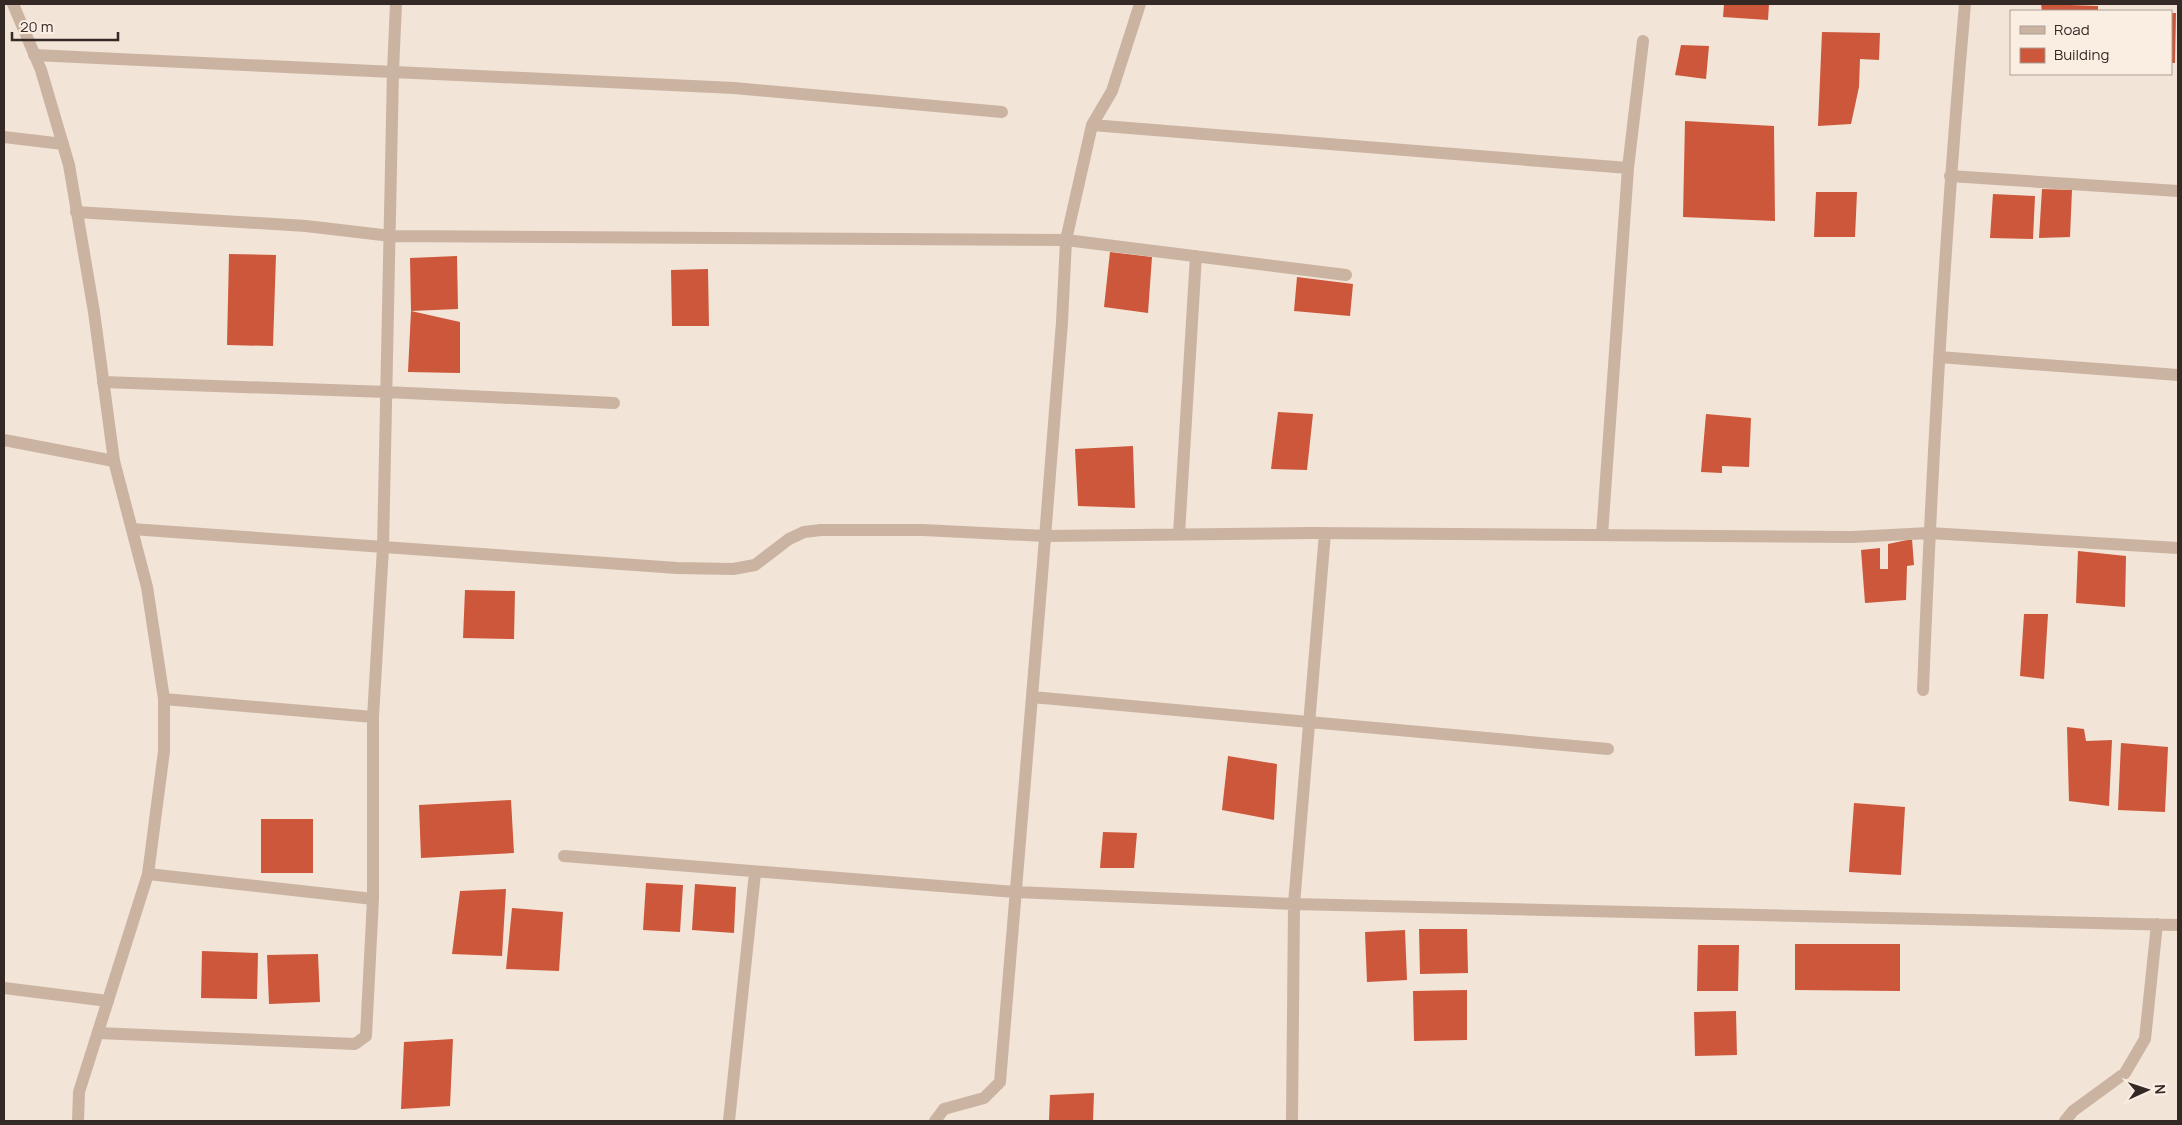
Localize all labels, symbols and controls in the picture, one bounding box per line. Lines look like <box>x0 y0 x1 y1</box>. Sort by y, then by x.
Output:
scale bar <box>12 10 119 42</box>
legend <box>2010 10 2172 75</box>
text: 20 m <box>20 16 53 37</box>
text: Road <box>2054 19 2090 40</box>
text: Building <box>2054 44 2109 65</box>
north arrow <box>2122 1065 2172 1115</box>
text: N <box>2151 1084 2170 1095</box>

